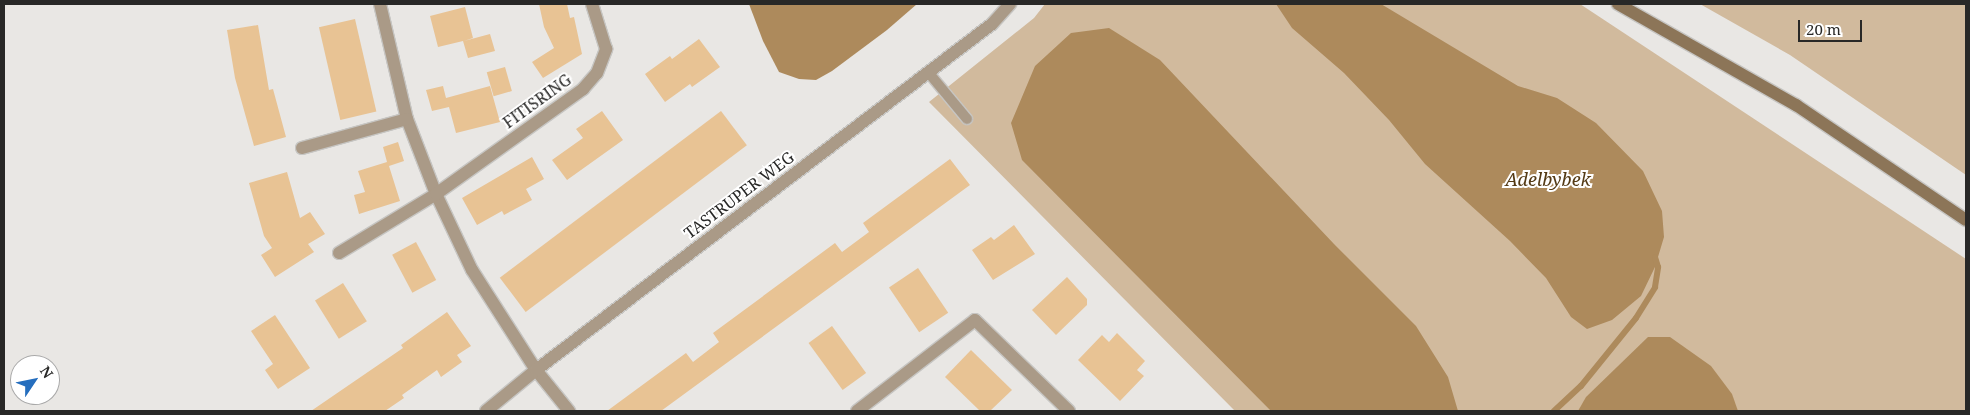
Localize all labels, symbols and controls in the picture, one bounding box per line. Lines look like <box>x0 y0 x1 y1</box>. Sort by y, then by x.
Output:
scale bar <box>1800 10 1864 42</box>
text: 20 m <box>1806 19 1841 39</box>
street label: FITISRING <box>499 70 575 132</box>
street label: TASTRUPER WEG <box>680 147 798 243</box>
water label: Adelbybek <box>1505 168 1591 190</box>
north arrow <box>10 355 60 405</box>
text: N <box>36 362 58 382</box>

